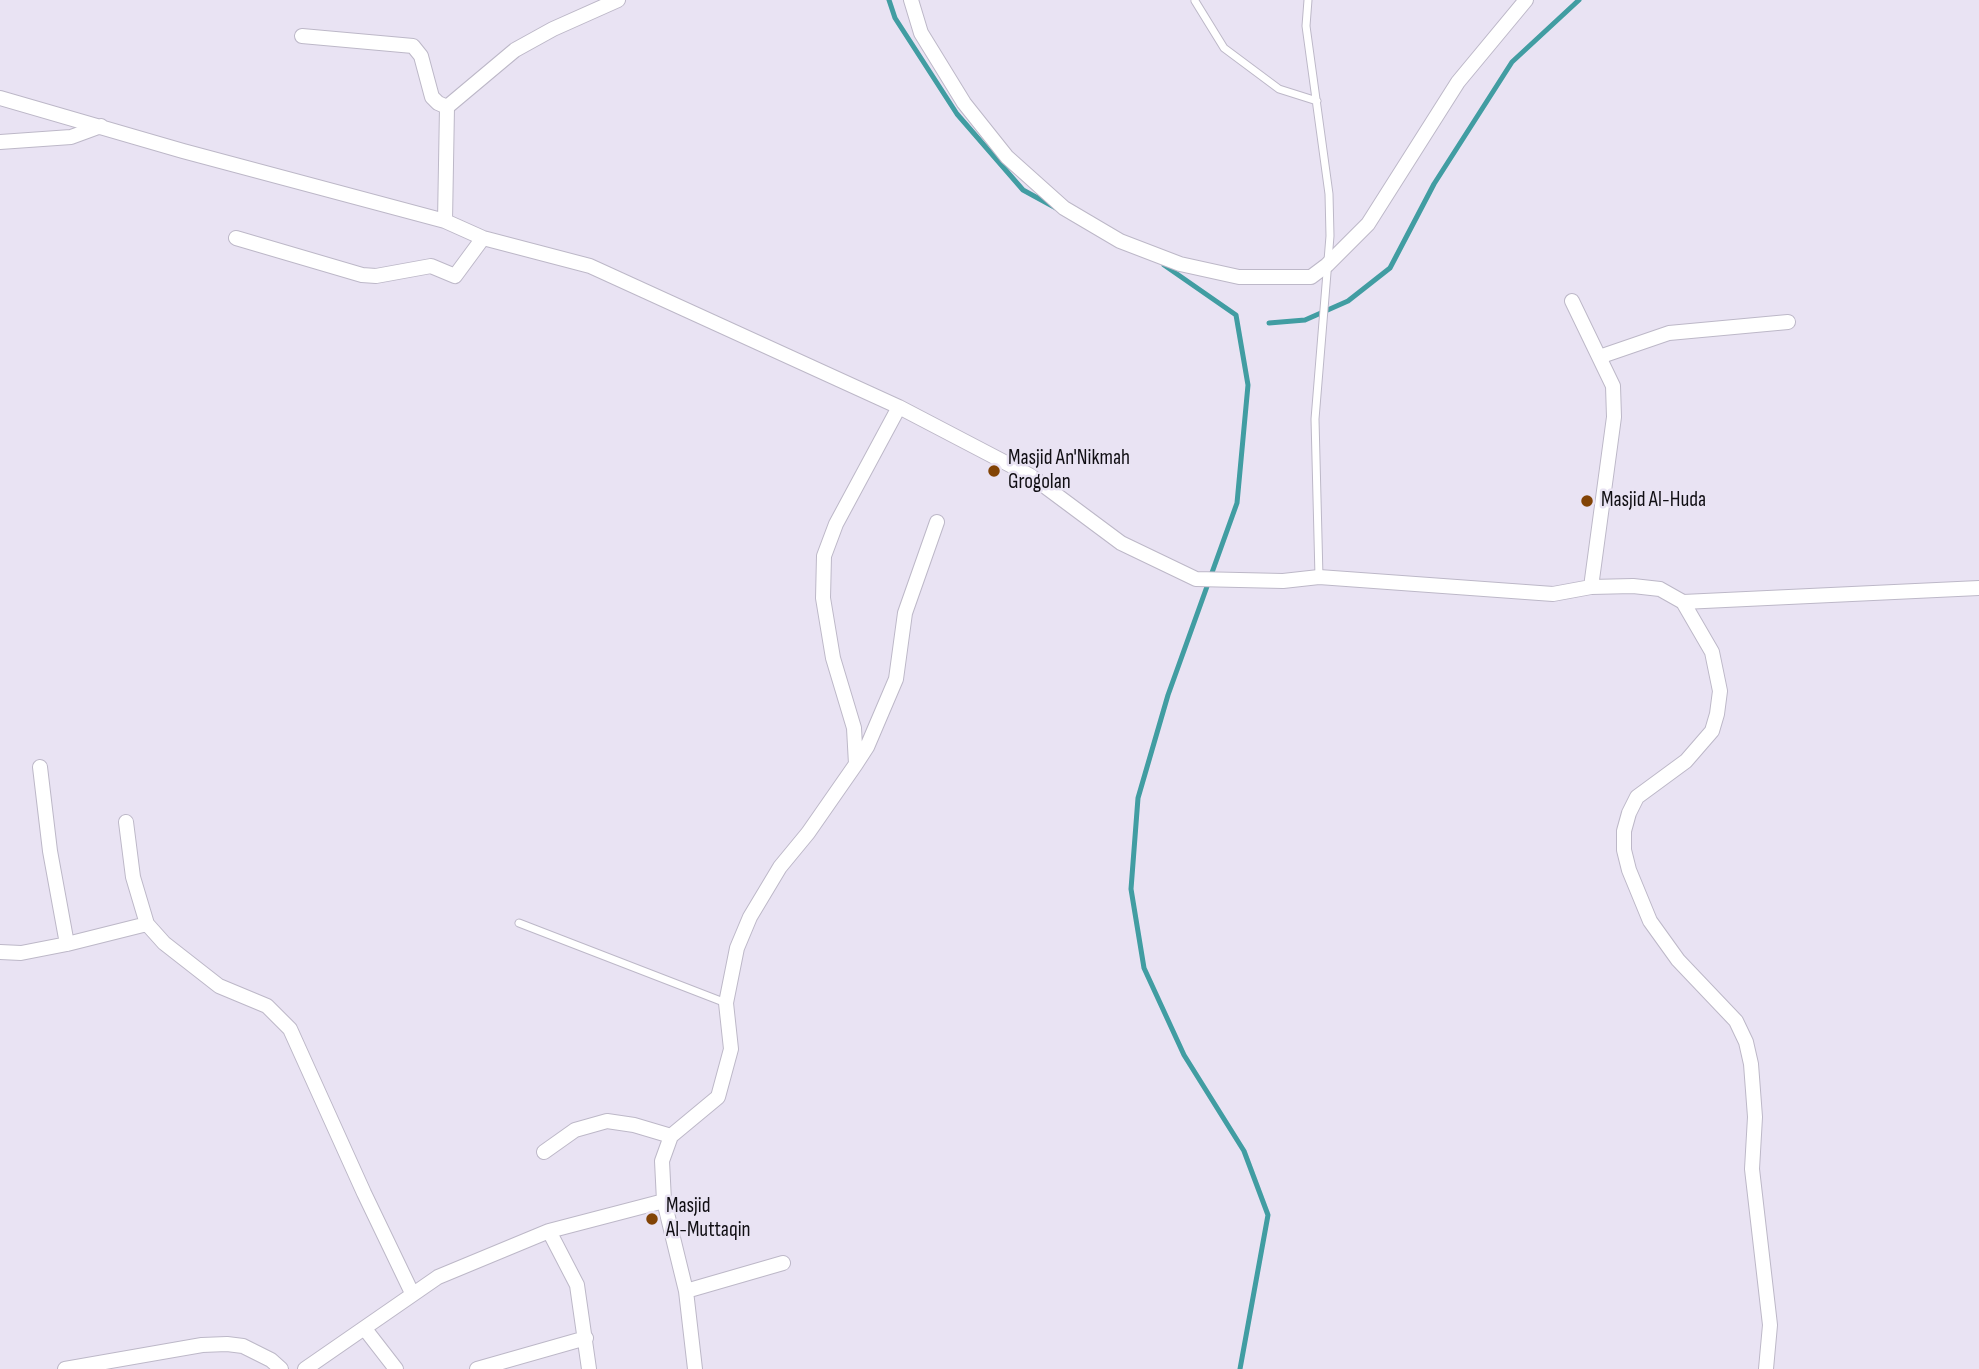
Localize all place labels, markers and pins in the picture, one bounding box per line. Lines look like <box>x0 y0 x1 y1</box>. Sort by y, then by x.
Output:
place label: Masjid An'Nikmah Grogolan <box>1008 446 1130 496</box>
marker: Masjid An'Nikmah Grogolan <box>986 463 1002 479</box>
place label: Masjid Al-Huda <box>1601 488 1706 514</box>
marker: Masjid Al-Huda <box>1579 493 1595 509</box>
place label: Masjid Al-Muttaqin <box>666 1194 751 1244</box>
marker: Masjid Al-Muttaqin <box>644 1211 660 1227</box>

